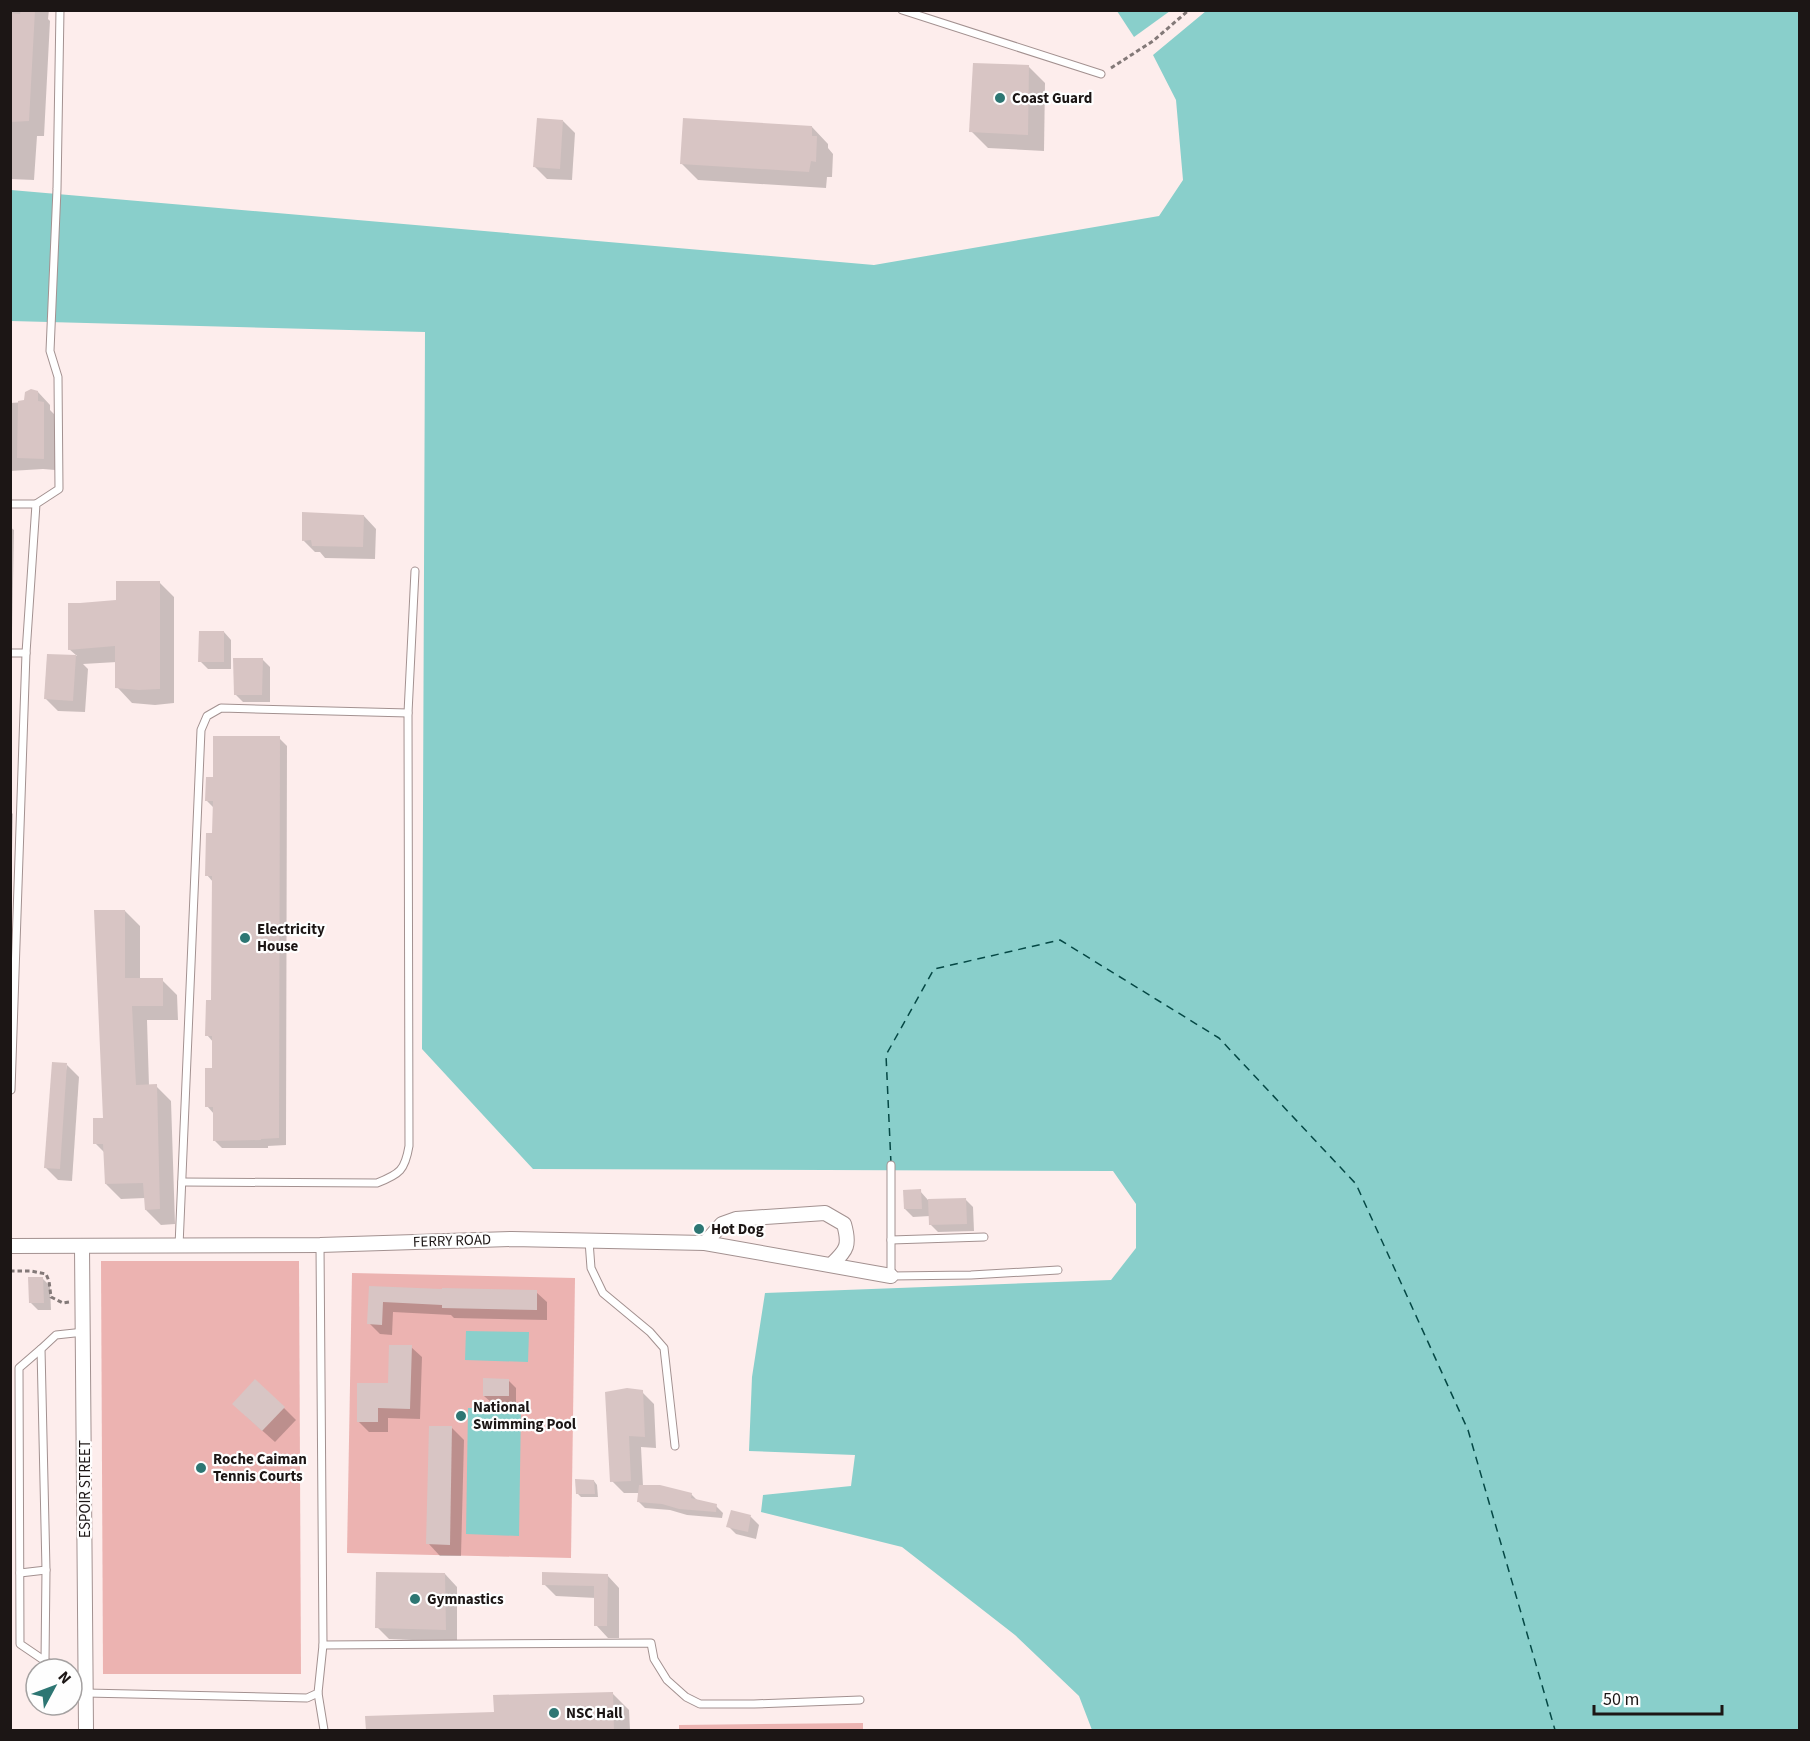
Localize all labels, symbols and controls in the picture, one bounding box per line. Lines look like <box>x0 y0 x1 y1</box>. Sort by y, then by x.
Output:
place label: Coast Guard <box>1012 88 1092 109</box>
marker: Coast Guard <box>993 91 1007 105</box>
place label: Electricity House <box>257 919 325 957</box>
marker: Electricity House <box>238 931 252 945</box>
place label: Hot Dog <box>711 1219 764 1240</box>
marker: Hot Dog <box>692 1222 706 1236</box>
street label: FERRY ROAD <box>413 1229 491 1253</box>
place label: National Swimming Pool <box>473 1397 577 1435</box>
marker: National Swimming Pool <box>454 1409 468 1423</box>
street label: ESPOIR STREET <box>75 1440 96 1538</box>
place label: Roche Caiman Tennis Courts <box>213 1449 307 1487</box>
marker: Roche Caiman Tennis Courts <box>194 1461 208 1475</box>
place label: Gymnastics <box>427 1589 504 1610</box>
marker: Gymnastics <box>408 1592 422 1606</box>
north arrow <box>24 1657 84 1717</box>
text: N <box>53 1667 76 1689</box>
scale bar <box>1594 1678 1722 1716</box>
text: 50 m <box>1603 1687 1639 1712</box>
place label: NSC Hall <box>566 1703 623 1724</box>
marker: NSC Hall <box>547 1706 561 1720</box>

